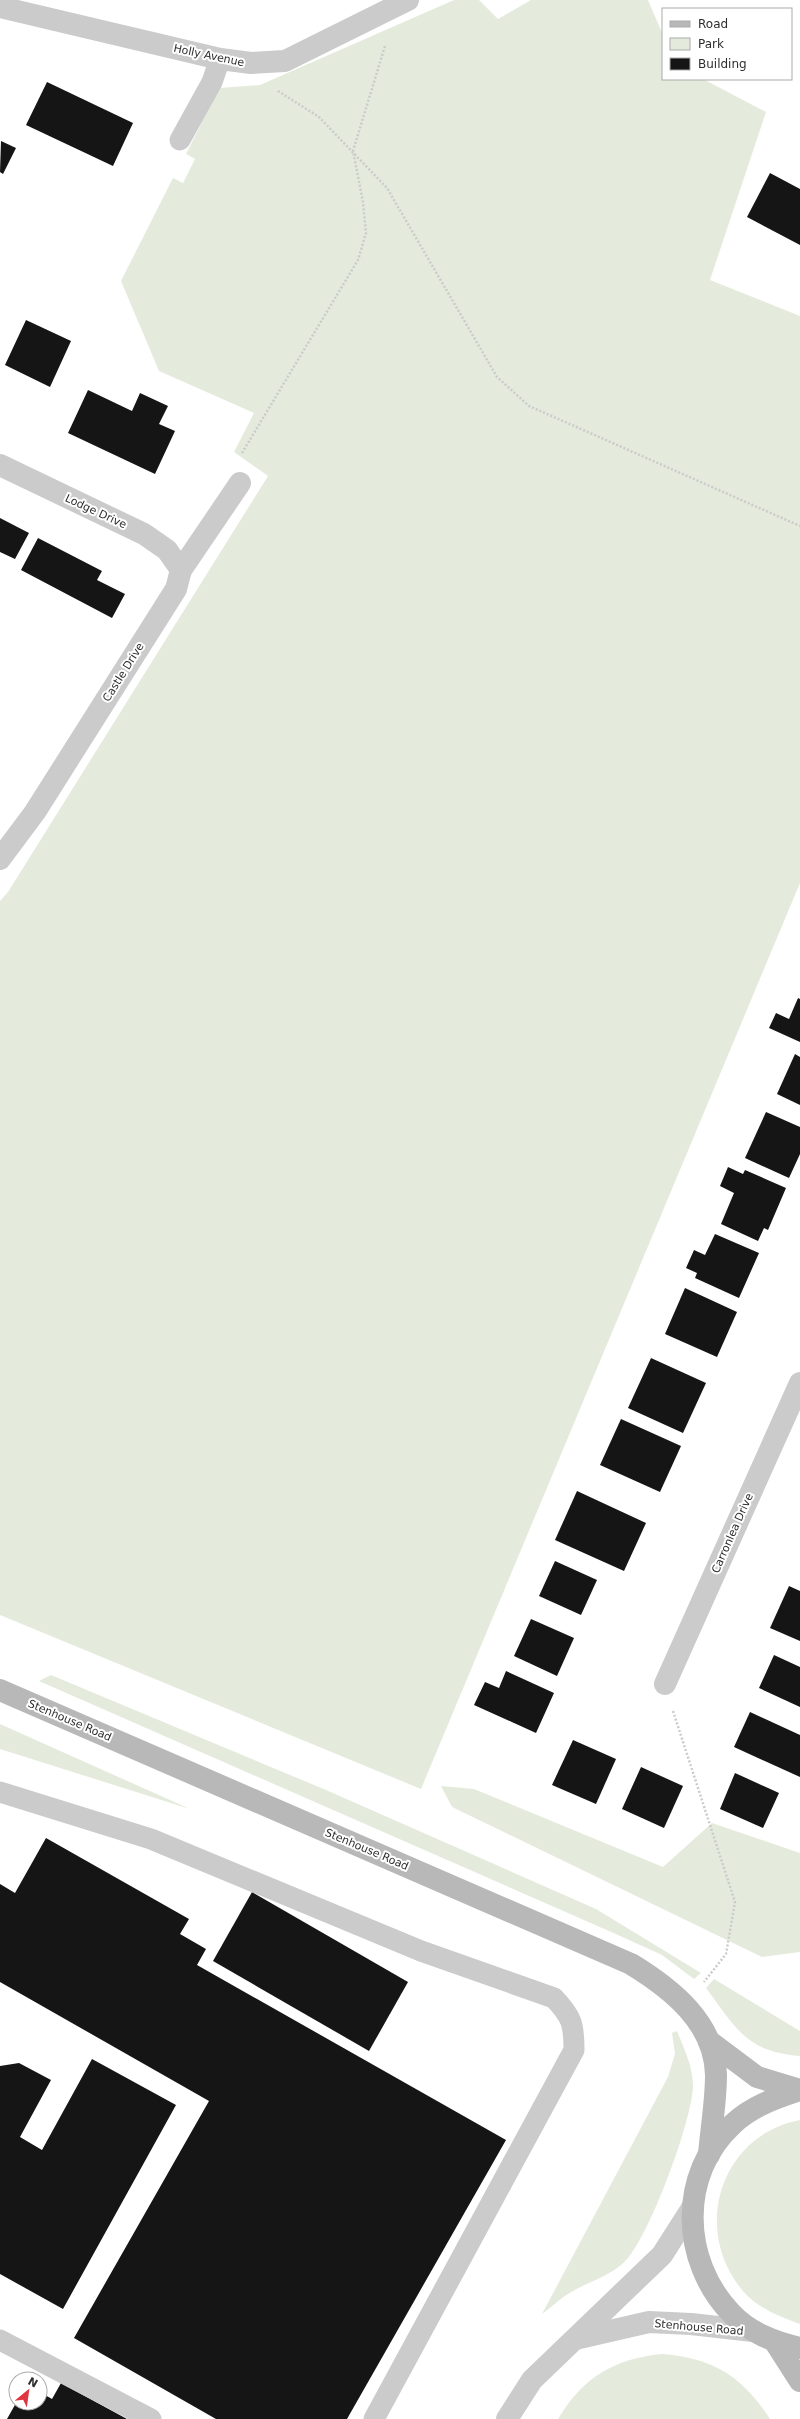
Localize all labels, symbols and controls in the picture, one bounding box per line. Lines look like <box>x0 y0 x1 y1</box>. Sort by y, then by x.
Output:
legend <box>662 8 792 80</box>
text: Road <box>698 17 728 31</box>
text: Park <box>698 37 724 51</box>
street label: Holly Avenue <box>172 42 246 69</box>
text: Building <box>698 57 747 71</box>
street label: Lodge Drive <box>63 492 129 531</box>
street label: Castle Drive <box>100 640 147 704</box>
street label: Carronlea Drive <box>709 1491 756 1575</box>
street label: Stenhouse Road <box>26 1697 113 1744</box>
street label: Stenhouse Road <box>323 1826 410 1873</box>
street label: Stenhouse Road <box>654 2317 744 2338</box>
north arrow <box>8 2371 48 2411</box>
text: N <box>25 2375 40 2391</box>

